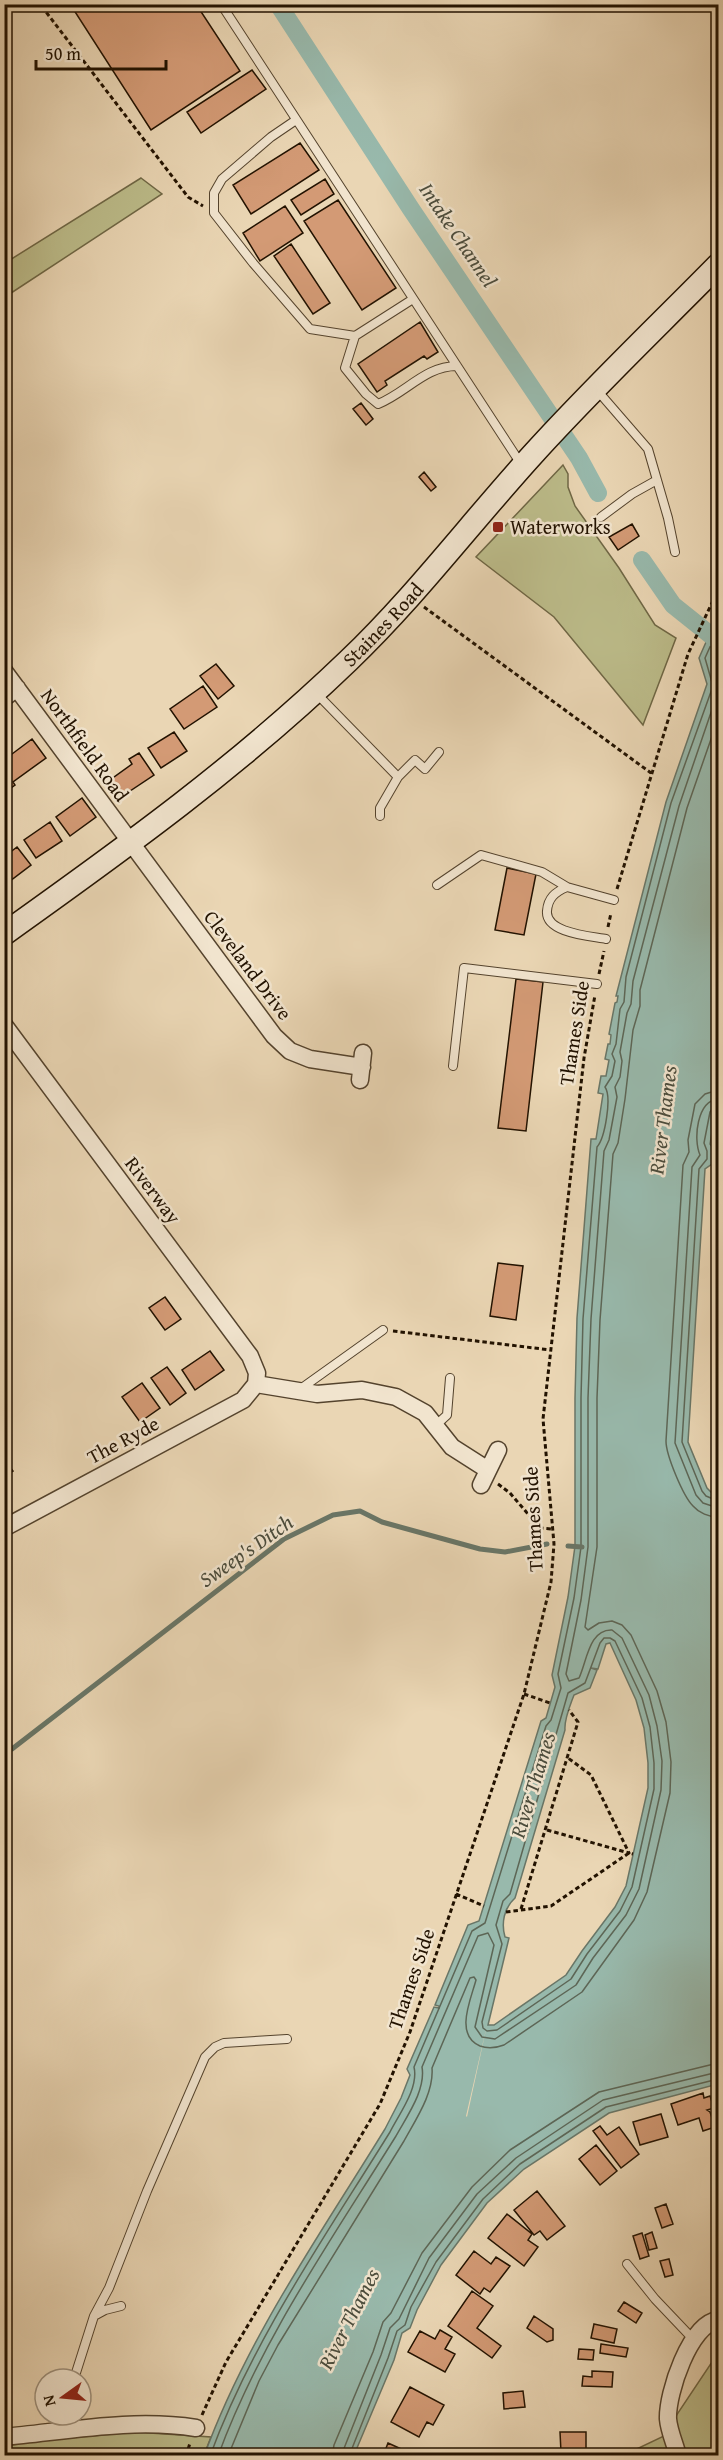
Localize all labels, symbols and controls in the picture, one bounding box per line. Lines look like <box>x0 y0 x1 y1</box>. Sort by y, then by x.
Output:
scale bar <box>36 33 166 71</box>
text: 50 m <box>45 40 81 67</box>
water label: Intake Channel <box>412 176 505 293</box>
place label: Waterworks <box>510 512 611 541</box>
marker: Waterworks <box>491 520 505 534</box>
street label: Staines Road <box>335 576 430 673</box>
street label: Northfield Road <box>34 682 137 808</box>
street label: Cleveland Drive <box>197 904 299 1026</box>
street label: Thames Side <box>551 979 596 1087</box>
water label: River Thames <box>640 1063 685 1177</box>
street label: Riverway <box>118 1150 188 1229</box>
street label: The Ryde <box>82 1409 164 1471</box>
street label: Thames Side <box>515 1466 550 1572</box>
water label: Sweep's Ditch <box>192 1506 299 1594</box>
water label: River Thames <box>501 1728 563 1843</box>
street label: Thames Side <box>380 1924 441 2033</box>
water label: River Thames <box>309 2263 387 2375</box>
north arrow <box>33 2367 93 2427</box>
text: N <box>35 2392 61 2409</box>

